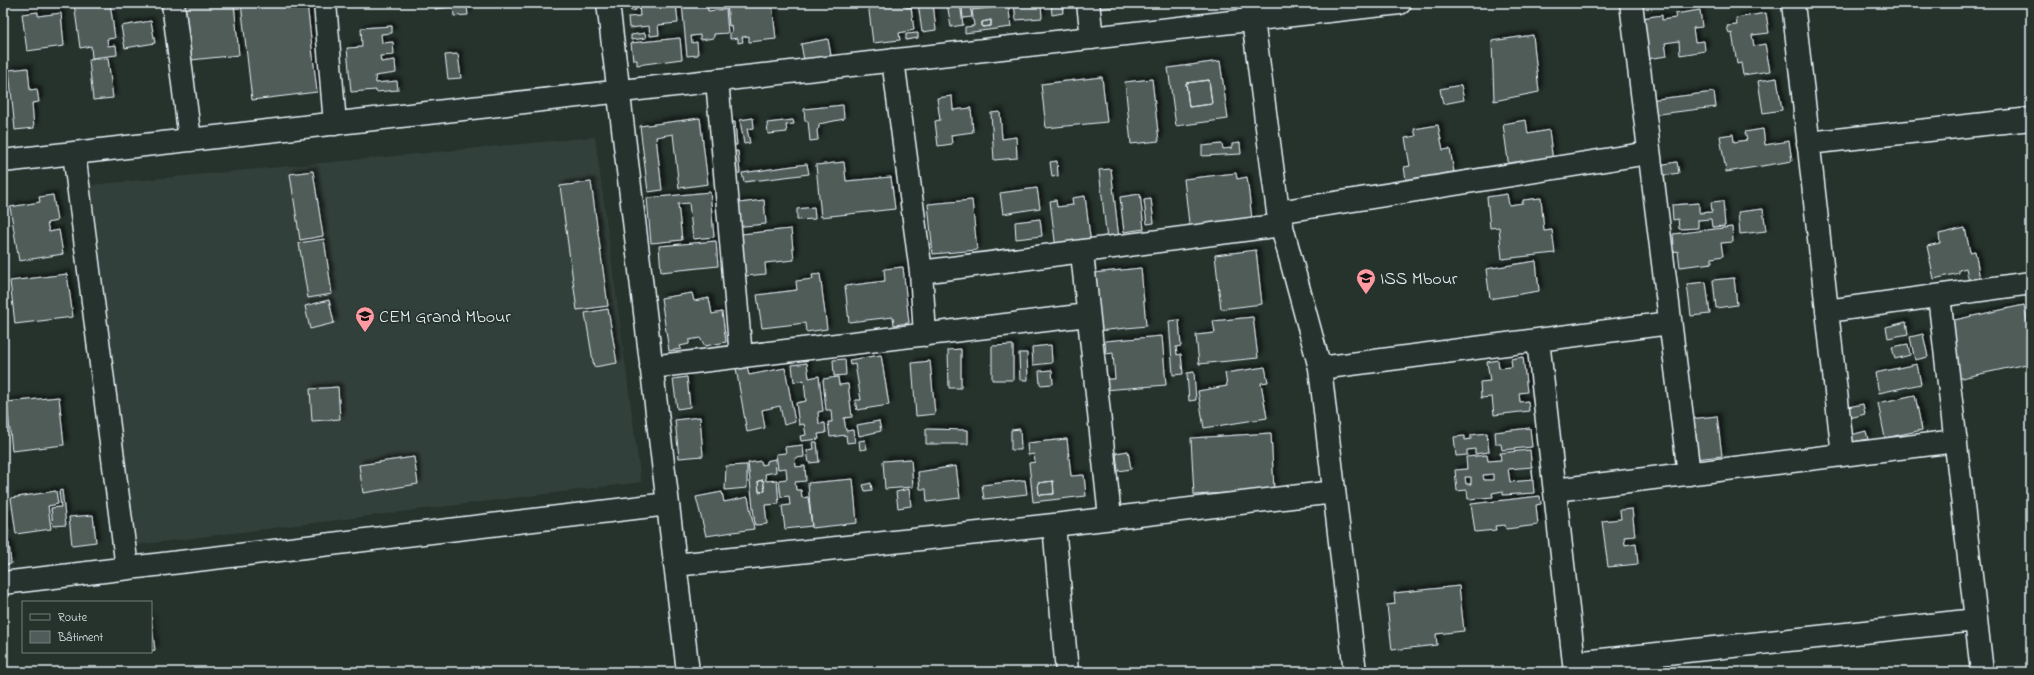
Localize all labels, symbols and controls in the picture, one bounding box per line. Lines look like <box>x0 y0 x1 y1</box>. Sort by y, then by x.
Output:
school or university icon: ISS Mbour <box>1355 267 1377 295</box>
place label: ISS Mbour <box>1380 267 1458 293</box>
school or university icon: CEM Grand Mbour <box>354 305 376 333</box>
place label: CEM Grand Mbour <box>379 305 511 331</box>
legend <box>22 601 152 653</box>
text: Route <box>58 609 88 627</box>
text: Bâtiment <box>57 629 103 647</box>

